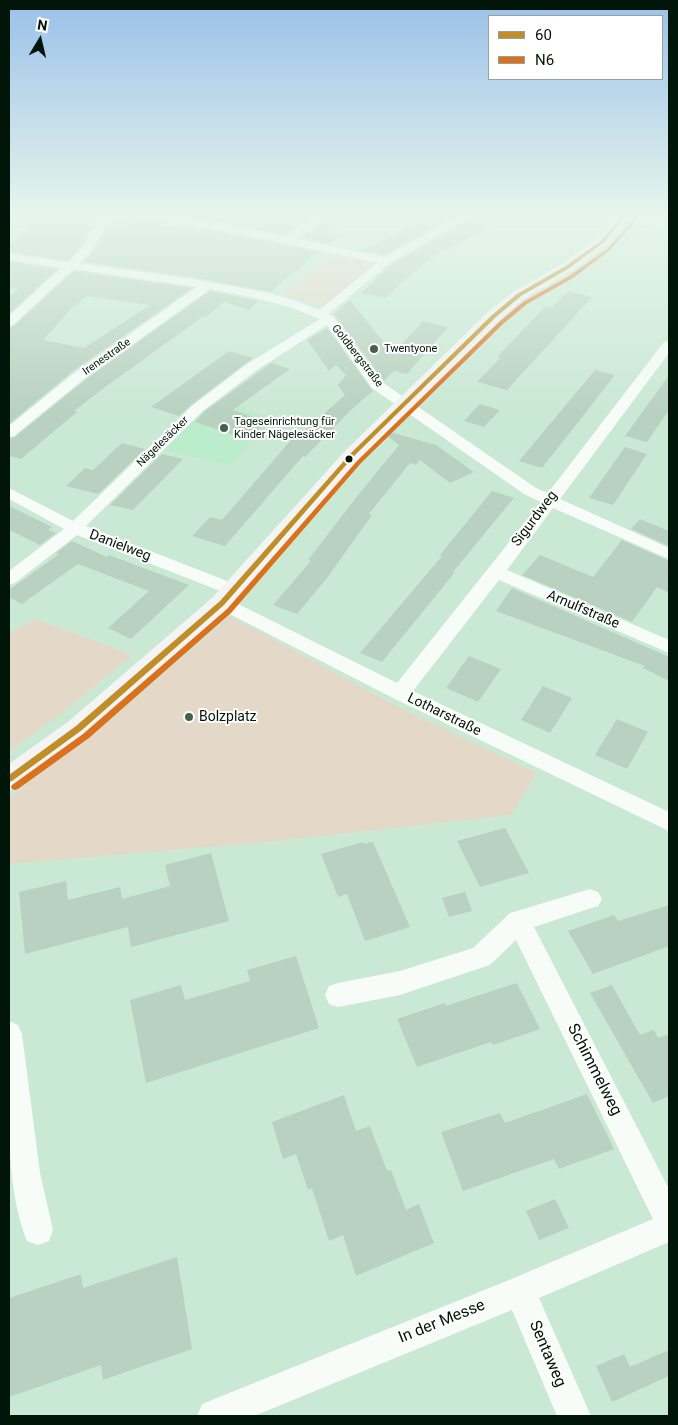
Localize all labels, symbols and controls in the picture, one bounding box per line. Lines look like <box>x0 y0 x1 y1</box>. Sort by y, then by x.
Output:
north arrow <box>15 15 65 65</box>
legend <box>488 15 663 80</box>
text: N <box>36 17 48 34</box>
text: 60 <box>535 26 552 44</box>
text: N6 <box>535 51 554 69</box>
street label: Goldbergstraße <box>329 322 385 390</box>
street label: Irenestraße <box>80 336 134 378</box>
place label: Twentyone <box>384 342 437 356</box>
marker: Twentyone <box>368 343 380 355</box>
street label: Nägelesäcker <box>134 414 192 470</box>
place label: Tageseinrichtung für Kinder Nägelesäcker <box>234 415 335 441</box>
marker: Tageseinrichtung für Kinder Nägelesäcker <box>218 422 230 434</box>
unlabelled marker <box>344 454 354 464</box>
street label: Sigurdweg <box>509 488 561 550</box>
street label: Danielweg <box>87 527 153 565</box>
street label: Arnulfstraße <box>544 587 622 633</box>
street label: Lotharstraße <box>404 690 484 740</box>
place label: Bolzplatz <box>199 709 256 725</box>
marker: Bolzplatz <box>183 711 195 723</box>
street label: Schimmelweg <box>563 1021 625 1119</box>
street label: In der Messe <box>396 1296 488 1348</box>
street label: Sentaweg <box>524 1318 570 1390</box>

